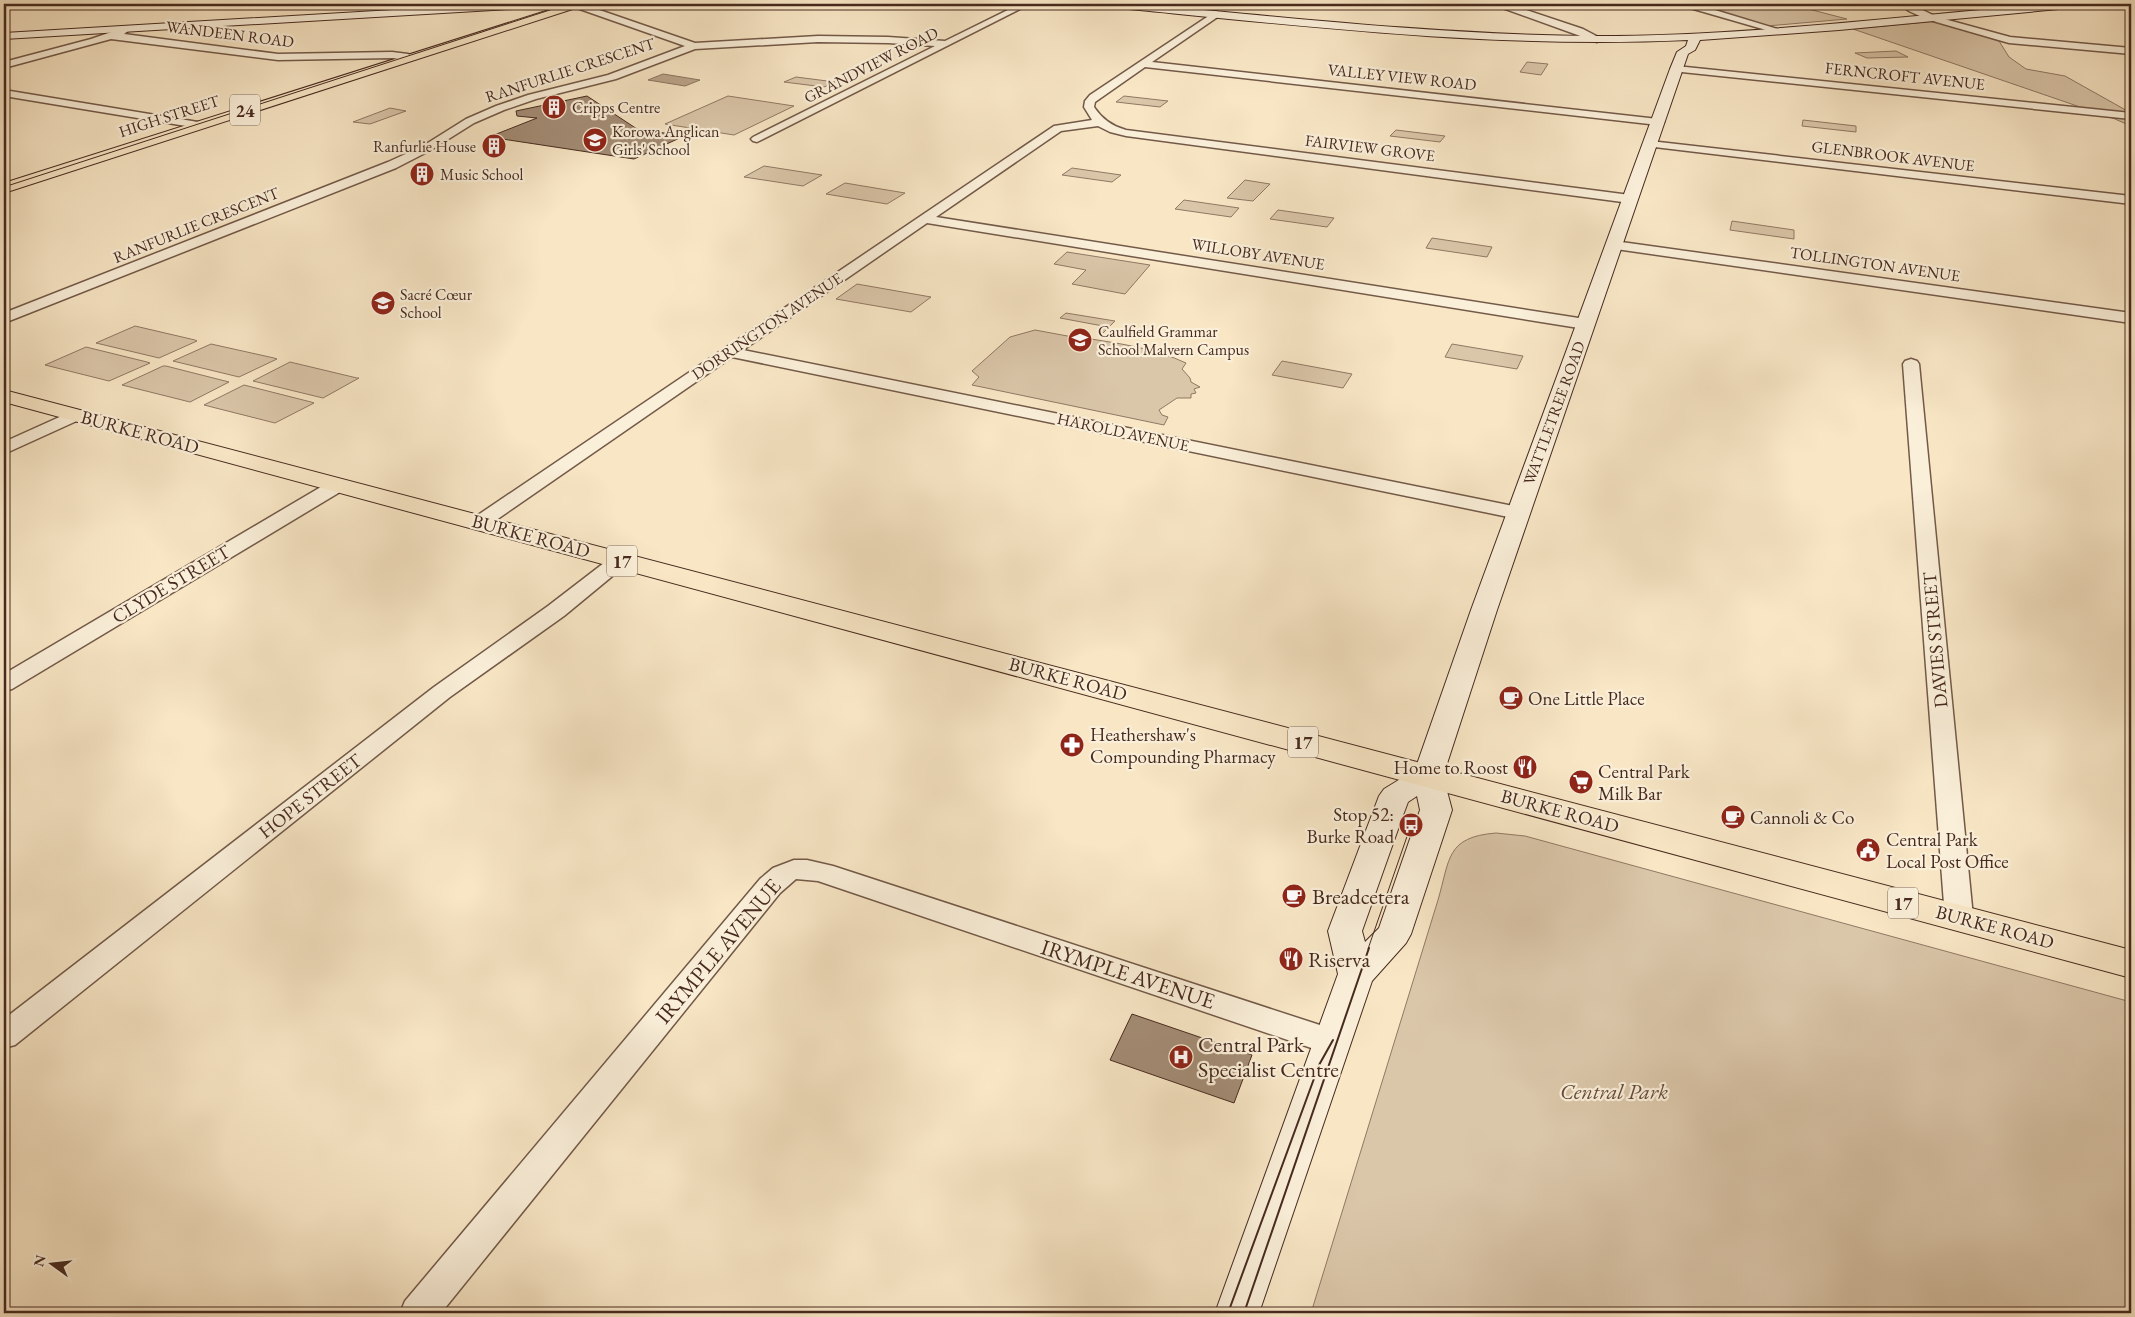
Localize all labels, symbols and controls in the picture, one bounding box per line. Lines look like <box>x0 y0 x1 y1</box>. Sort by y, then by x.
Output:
street label: WANDEEN ROAD <box>165 16 295 52</box>
street label: GRANDVIEW ROAD <box>800 22 942 108</box>
street label: RANFURLIE CRESCENT <box>482 33 658 107</box>
street label: FERNCROFT AVENUE <box>1824 57 1986 95</box>
street label: VALLEY VIEW ROAD <box>1327 59 1477 95</box>
street label: HIGH STREET <box>116 90 222 142</box>
road number: 24 <box>230 94 260 126</box>
building icon: Cripps Centre <box>541 94 567 120</box>
place label: Cripps Centre <box>572 97 660 118</box>
place label: Korowa Anglican Girls' School <box>612 121 720 160</box>
school or university icon: Korowa Anglican Girls' School <box>582 127 608 153</box>
street label: FAIRVIEW GROVE <box>1304 130 1436 166</box>
building icon: Ranfurlie House <box>481 133 507 159</box>
place label: Ranfurlie House <box>373 136 476 157</box>
street label: GLENBROOK AVENUE <box>1810 136 1976 176</box>
building icon: Music School <box>409 161 435 187</box>
place label: Music School <box>440 164 523 185</box>
street label: RANFURLIE CRESCENT <box>110 182 282 268</box>
street label: WILLOBY AVENUE <box>1190 233 1326 275</box>
street label: TOLLINGTON AVENUE <box>1789 242 1961 286</box>
street label: DORRINGTON AVENUE <box>688 268 846 384</box>
place label: Sacré Cœur School <box>400 284 473 323</box>
school or university icon: Sacré Cœur School <box>370 290 396 316</box>
place label: Caulfield Grammar School Malvern Campus <box>1098 321 1249 360</box>
school or university icon: Caulfield Grammar School Malvern Campus <box>1067 327 1093 353</box>
street label: WATTLETREE ROAD <box>1518 338 1590 488</box>
street label: BURKE ROAD <box>78 404 202 460</box>
street label: HAROLD AVENUE <box>1055 408 1191 456</box>
street label: BURKE ROAD <box>469 508 593 564</box>
street label: CLYDE STREET <box>107 539 235 629</box>
road number: 17 <box>607 546 637 576</box>
street label: DAVIES STREET <box>1917 571 1953 709</box>
street label: BURKE ROAD <box>1006 651 1130 707</box>
cafe icon: One Little Place <box>1498 685 1524 711</box>
place label: One Little Place <box>1528 686 1645 711</box>
place label: Heathershaw's Compounding Pharmacy <box>1090 722 1276 769</box>
road number: 17 <box>1288 726 1318 758</box>
pharmacy icon: Heathershaw's Compounding Pharmacy <box>1059 732 1085 758</box>
street label: HOPE STREET <box>253 748 367 844</box>
restaurant icon: Home to Roost <box>1512 754 1538 780</box>
place label: Home to Roost <box>1394 755 1508 780</box>
place label: Central Park Milk Bar <box>1598 759 1691 806</box>
supermarket icon: Central Park Milk Bar <box>1568 769 1594 795</box>
street label: BURKE ROAD <box>1498 783 1622 839</box>
place label: Stop 52: Burke Road <box>1307 802 1394 849</box>
cafe icon: Cannoli & Co <box>1720 804 1746 830</box>
place label: Cannoli & Co <box>1750 805 1854 830</box>
bus stop icon: Stop 52: Burke Road <box>1398 812 1424 838</box>
place label: Central Park Local Post Office <box>1886 827 2009 874</box>
public building icon: Central Park Local Post Office <box>1855 837 1881 863</box>
street label: IRYMPLE AVENUE <box>649 872 787 1030</box>
place label: Breadcetera <box>1312 882 1410 911</box>
cafe icon: Breadcetera <box>1281 883 1307 909</box>
road number: 17 <box>1888 888 1918 918</box>
street label: BURKE ROAD <box>1933 899 2057 955</box>
street label: IRYMPLE AVENUE <box>1037 932 1219 1016</box>
place label: Riserva <box>1308 945 1370 974</box>
restaurant icon: Riserva <box>1278 946 1304 972</box>
place label: Central Park Specialist Centre <box>1198 1030 1339 1084</box>
hospital icon: Central Park Specialist Centre <box>1168 1044 1194 1070</box>
park label: Central Park <box>1560 1077 1668 1106</box>
north arrow <box>28 1240 78 1290</box>
text: N <box>29 1252 50 1268</box>

